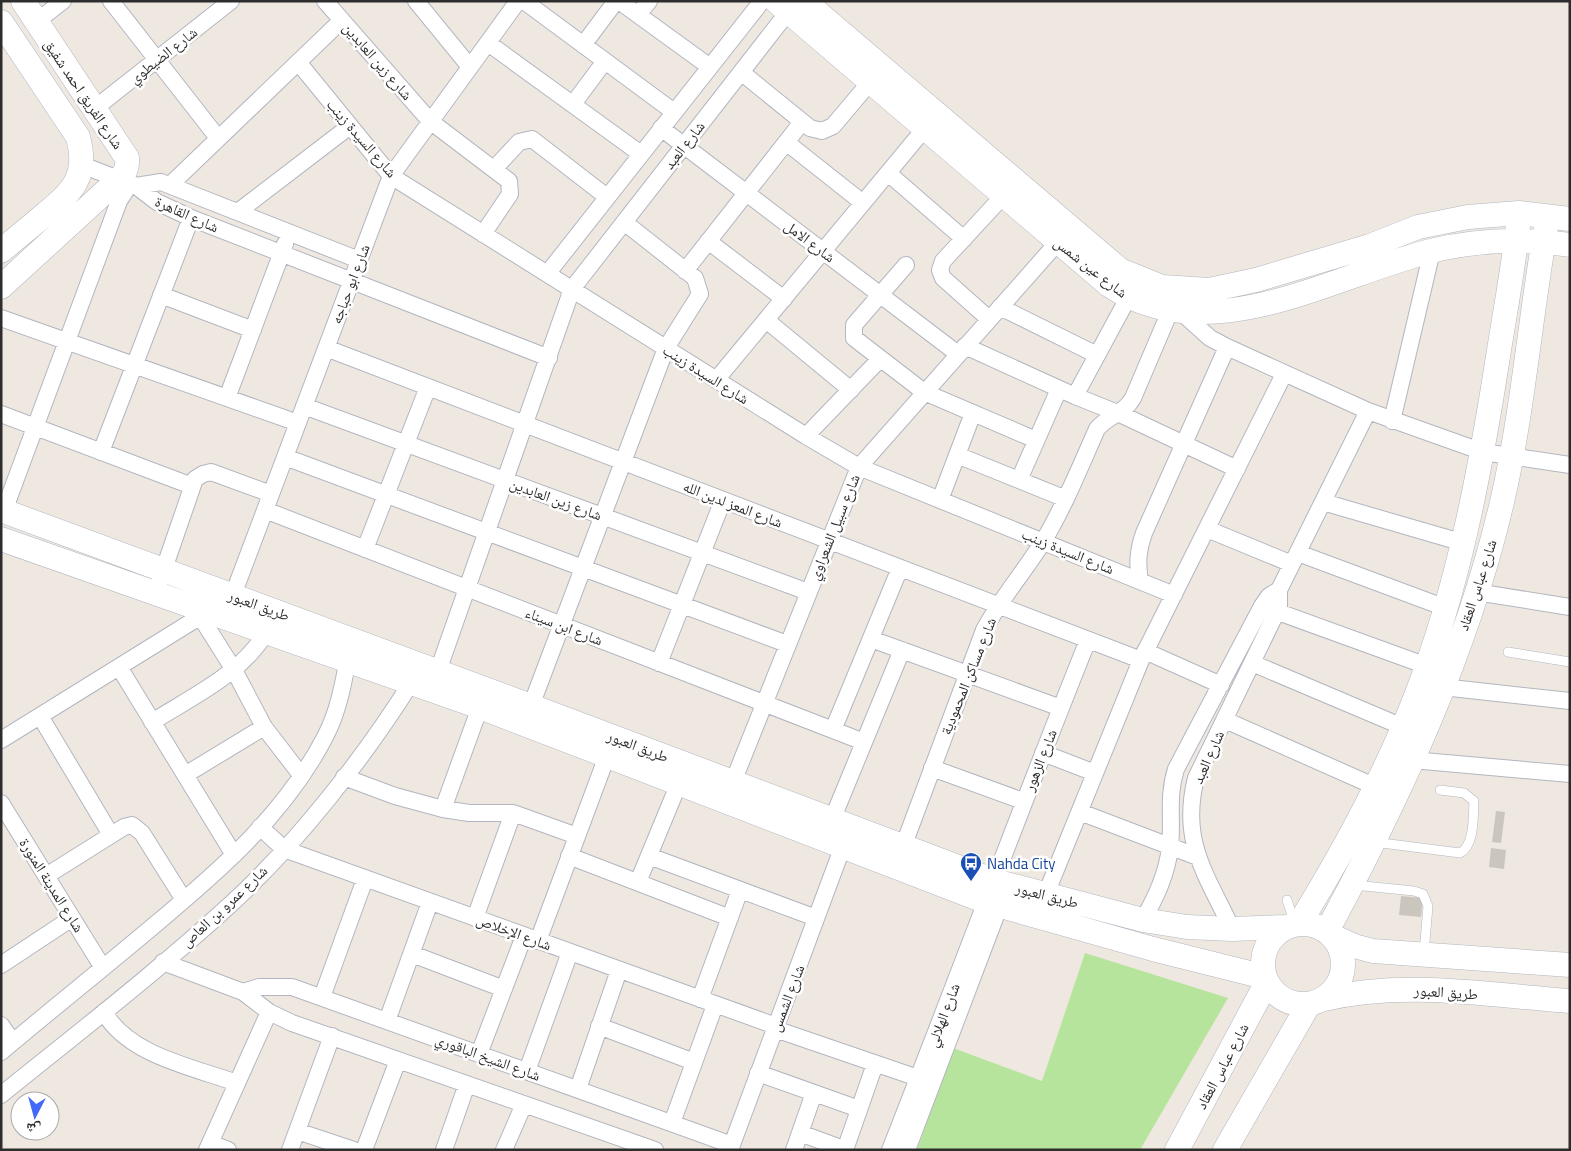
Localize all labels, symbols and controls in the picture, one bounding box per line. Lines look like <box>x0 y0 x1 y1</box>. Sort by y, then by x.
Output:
street label: شارع زين العابدين <box>338 17 418 105</box>
street label: شارع الضيطوي <box>124 21 203 90</box>
street label: شارع الفريق احمد شفيق <box>38 34 130 154</box>
street label: شارع السيدة زينب <box>321 93 403 183</box>
street label: شارع العبد <box>658 116 710 174</box>
street label: شارع القاهرة <box>151 190 223 238</box>
street label: شارع الامل <box>780 214 841 268</box>
street label: شارع عين شمس <box>1049 231 1133 303</box>
street label: شارع ابو حباجه <box>324 241 376 327</box>
street label: شارع السيدة زينب <box>658 338 754 410</box>
street label: شارع سبيل الشعراوي <box>802 470 867 584</box>
street label: شارع زين العابدين <box>507 472 605 526</box>
street label: شارع المعز لدين الله <box>680 474 786 534</box>
street label: شارع السيدة زينب <box>1018 522 1118 580</box>
street label: شارع عباس العقاد <box>1451 536 1503 634</box>
street label: طريق العبور <box>224 583 293 627</box>
street label: شارع ابن سيناء <box>522 601 606 651</box>
street label: شارع مساكن المحمودية <box>934 614 1002 738</box>
street label: طريق العبور <box>603 723 672 768</box>
street label: شارع الزهور <box>1017 725 1063 795</box>
street label: شارع العبد <box>1186 727 1230 787</box>
street label: شارع المدينة المنورة <box>14 833 90 937</box>
bus stop icon: Nahda City <box>959 851 983 882</box>
place label: Nahda City <box>987 852 1055 875</box>
street label: شارع عمرو بن العاص <box>175 860 273 952</box>
street label: طريق العبور <box>1012 876 1081 914</box>
street label: شارع الإخلاص <box>473 908 555 956</box>
street label: شارع الشمس <box>764 961 810 1035</box>
street label: طريق العبور <box>1412 978 1479 1006</box>
street label: شارع الهلالي <box>920 980 967 1051</box>
street label: شارع عباس العقاد <box>1190 1019 1254 1113</box>
street label: شارع الشيخ الباقوري <box>432 1027 544 1088</box>
north arrow <box>10 1091 60 1141</box>
text: ش <box>25 1118 42 1141</box>

